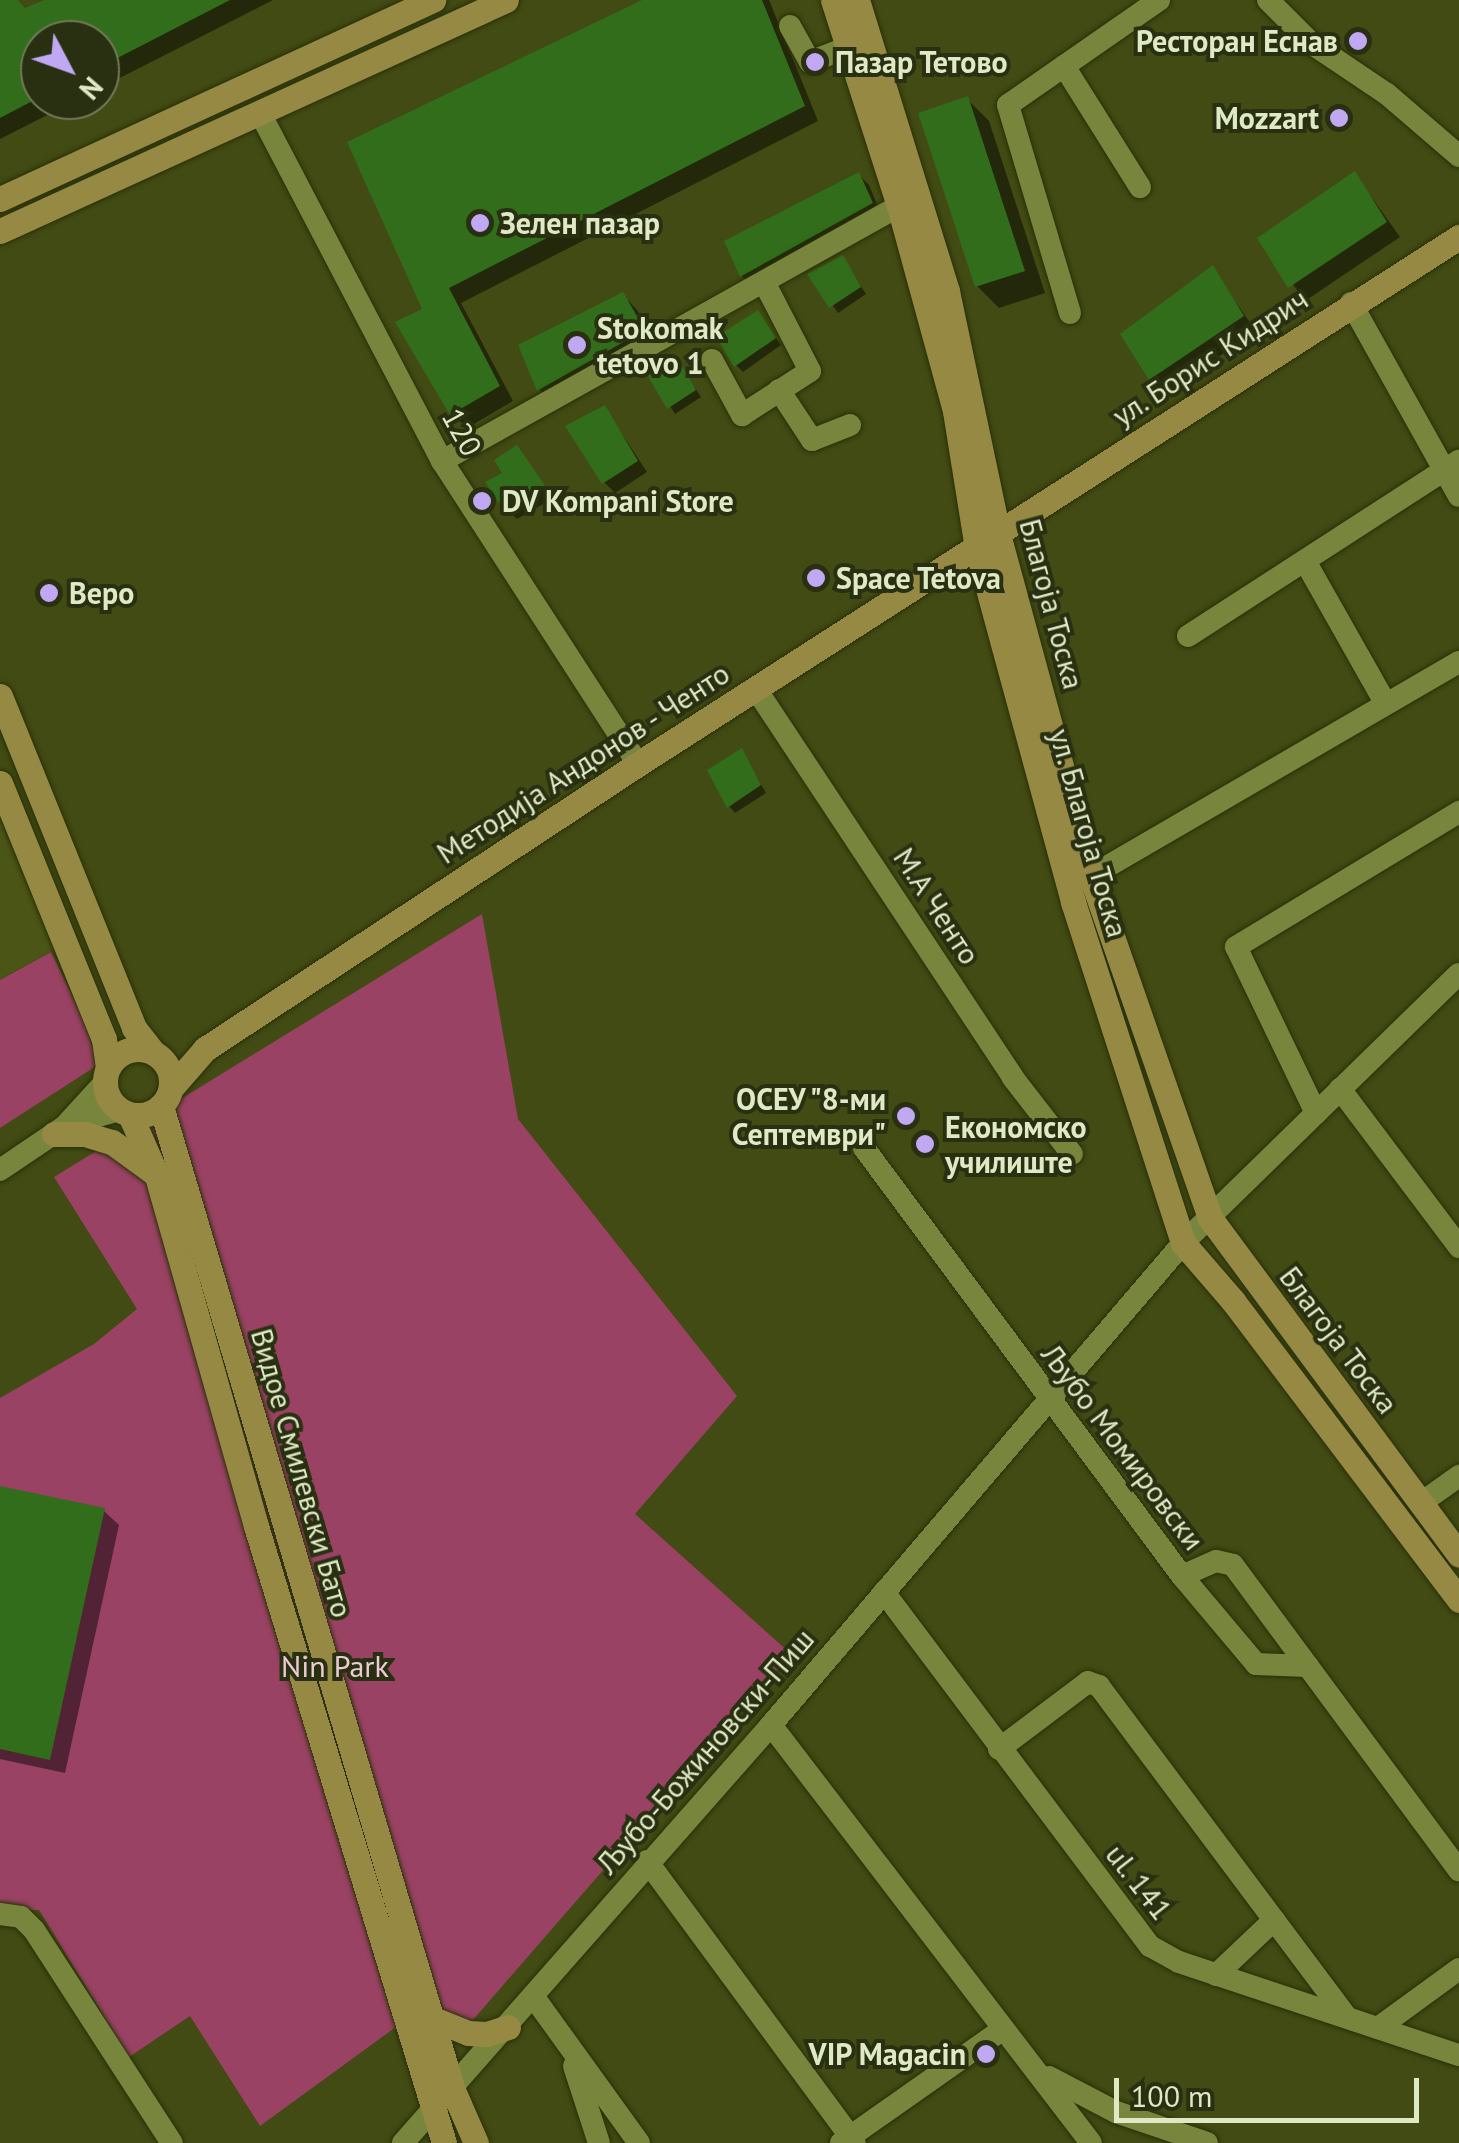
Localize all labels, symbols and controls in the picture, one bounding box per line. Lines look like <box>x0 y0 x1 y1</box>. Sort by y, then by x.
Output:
north arrow <box>20 20 120 120</box>
place label: Ресторан Еснав <box>1136 23 1338 59</box>
marker: Ресторан Еснав <box>1347 30 1369 52</box>
place label: Пазар Тетово <box>835 44 1009 80</box>
marker: Пазар Тетово <box>804 51 826 73</box>
text: N <box>72 70 112 108</box>
place label: Mozzart <box>1215 100 1319 136</box>
marker: Mozzart <box>1328 107 1350 129</box>
place label: Зелен пазар <box>500 205 660 241</box>
marker: Зелен пазар <box>469 212 491 234</box>
street label: ул. Борис Кидрич <box>1105 280 1315 434</box>
place label: Stokomak tetovo 1 <box>597 310 724 380</box>
marker: Stokomak tetovo 1 <box>566 334 588 356</box>
street label: 120 <box>434 402 490 462</box>
place label: DV Kompani Store <box>502 483 735 519</box>
marker: DV Kompani Store <box>471 490 493 512</box>
street label: Благоја Тоска <box>1012 514 1092 694</box>
place label: Space Tetova <box>836 560 1002 596</box>
marker: Space Tetova <box>805 567 827 589</box>
place label: Веро <box>69 575 134 611</box>
marker: Веро <box>38 582 60 604</box>
street label: Методија Андонов - Ченто <box>428 653 738 873</box>
street label: ул. Благоја Тоска <box>1042 723 1136 943</box>
street label: М.А Ченто <box>886 840 988 972</box>
place label: ОСЕУ "8-ми Септември" <box>732 1081 886 1152</box>
marker: ОСЕУ "8-ми Септември" <box>895 1105 917 1127</box>
place label: Економско училиште <box>945 1109 1087 1180</box>
marker: Економско училиште <box>914 1133 936 1155</box>
street label: Благоја Тоска <box>1272 1259 1406 1421</box>
street label: Видое Смилевски Бато <box>244 1324 360 1622</box>
street label: Љубо Момировски <box>1034 1337 1212 1557</box>
street label: Љубо-Божиновски-Пиш <box>589 1621 821 1881</box>
park label: Nin Park <box>281 1648 389 1684</box>
street label: ul. 141 <box>1098 1836 1180 1928</box>
place label: VIP Magacin <box>807 2036 966 2072</box>
marker: VIP Magacin <box>975 2043 997 2065</box>
scale bar <box>1119 2058 1424 2120</box>
text: 100 m <box>1131 2076 1212 2115</box>

